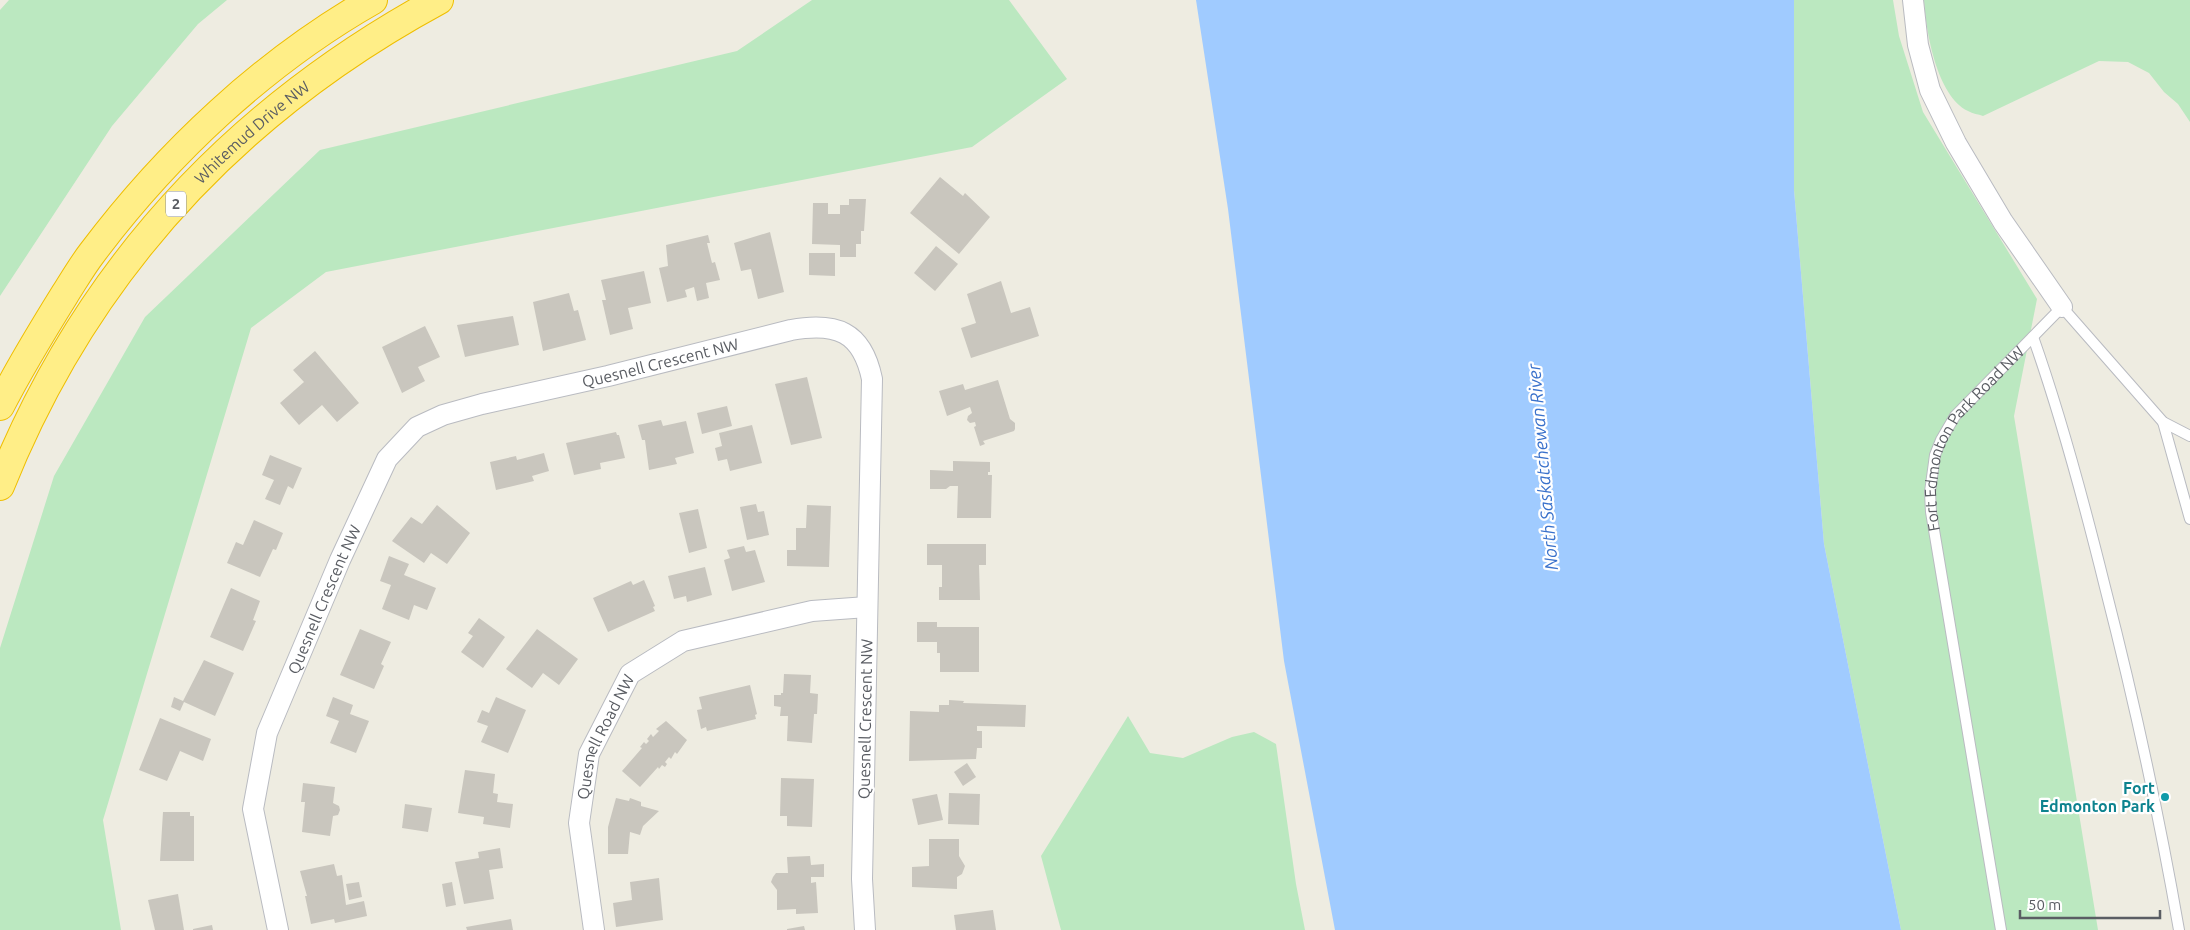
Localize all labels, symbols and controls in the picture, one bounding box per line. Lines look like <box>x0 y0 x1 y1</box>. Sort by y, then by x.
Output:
street label: Whitemud Drive NW <box>191 77 313 187</box>
road number: 2 <box>166 192 186 216</box>
street label: Quesnell Crescent NW <box>580 334 741 391</box>
street label: Fort Edmonton Park Road NW <box>1921 342 2028 533</box>
water label: North Saskatchewan River <box>1523 362 1561 571</box>
street label: Quesnell Crescent NW <box>284 522 364 677</box>
street label: Quesnell Crescent NW <box>855 638 875 799</box>
street label: Quesnell Road NW <box>574 671 637 801</box>
place label: Fort Edmonton Park <box>2040 779 2155 815</box>
marker: Fort Edmonton Park <box>2159 791 2171 803</box>
scale bar <box>2020 888 2160 920</box>
text: 50 m <box>2028 896 2061 913</box>

